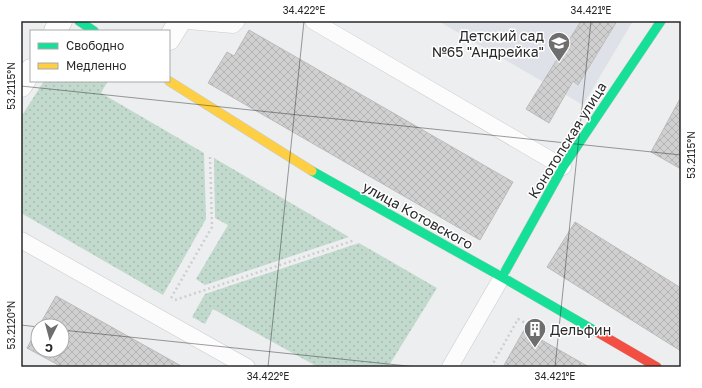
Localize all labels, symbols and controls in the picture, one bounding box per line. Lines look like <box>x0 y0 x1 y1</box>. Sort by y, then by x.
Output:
text: 34.422°E <box>283 4 325 16</box>
text: 34.421°E <box>571 4 611 16</box>
place label: Детский сад №65 "Андрейка" <box>431 27 545 60</box>
legend <box>30 30 170 82</box>
school or university icon: Детский сад №65 "Андрейка" <box>546 30 572 63</box>
text: Свободно <box>66 38 124 53</box>
text: Медленно <box>66 58 126 73</box>
text: 53.2115°N <box>5 62 17 110</box>
street label: Конотопская улица <box>524 79 610 201</box>
text: 53.2115°N <box>685 131 697 179</box>
street label: улица Котовского <box>360 178 476 252</box>
text: 53.2120°N <box>5 301 17 349</box>
building icon: Дельфин <box>522 316 548 349</box>
north arrow <box>30 318 70 358</box>
place label: Дельфин <box>550 321 611 338</box>
text: С <box>44 342 53 355</box>
text: 34.422°E <box>247 370 289 382</box>
text: 34.421°E <box>535 370 575 382</box>

